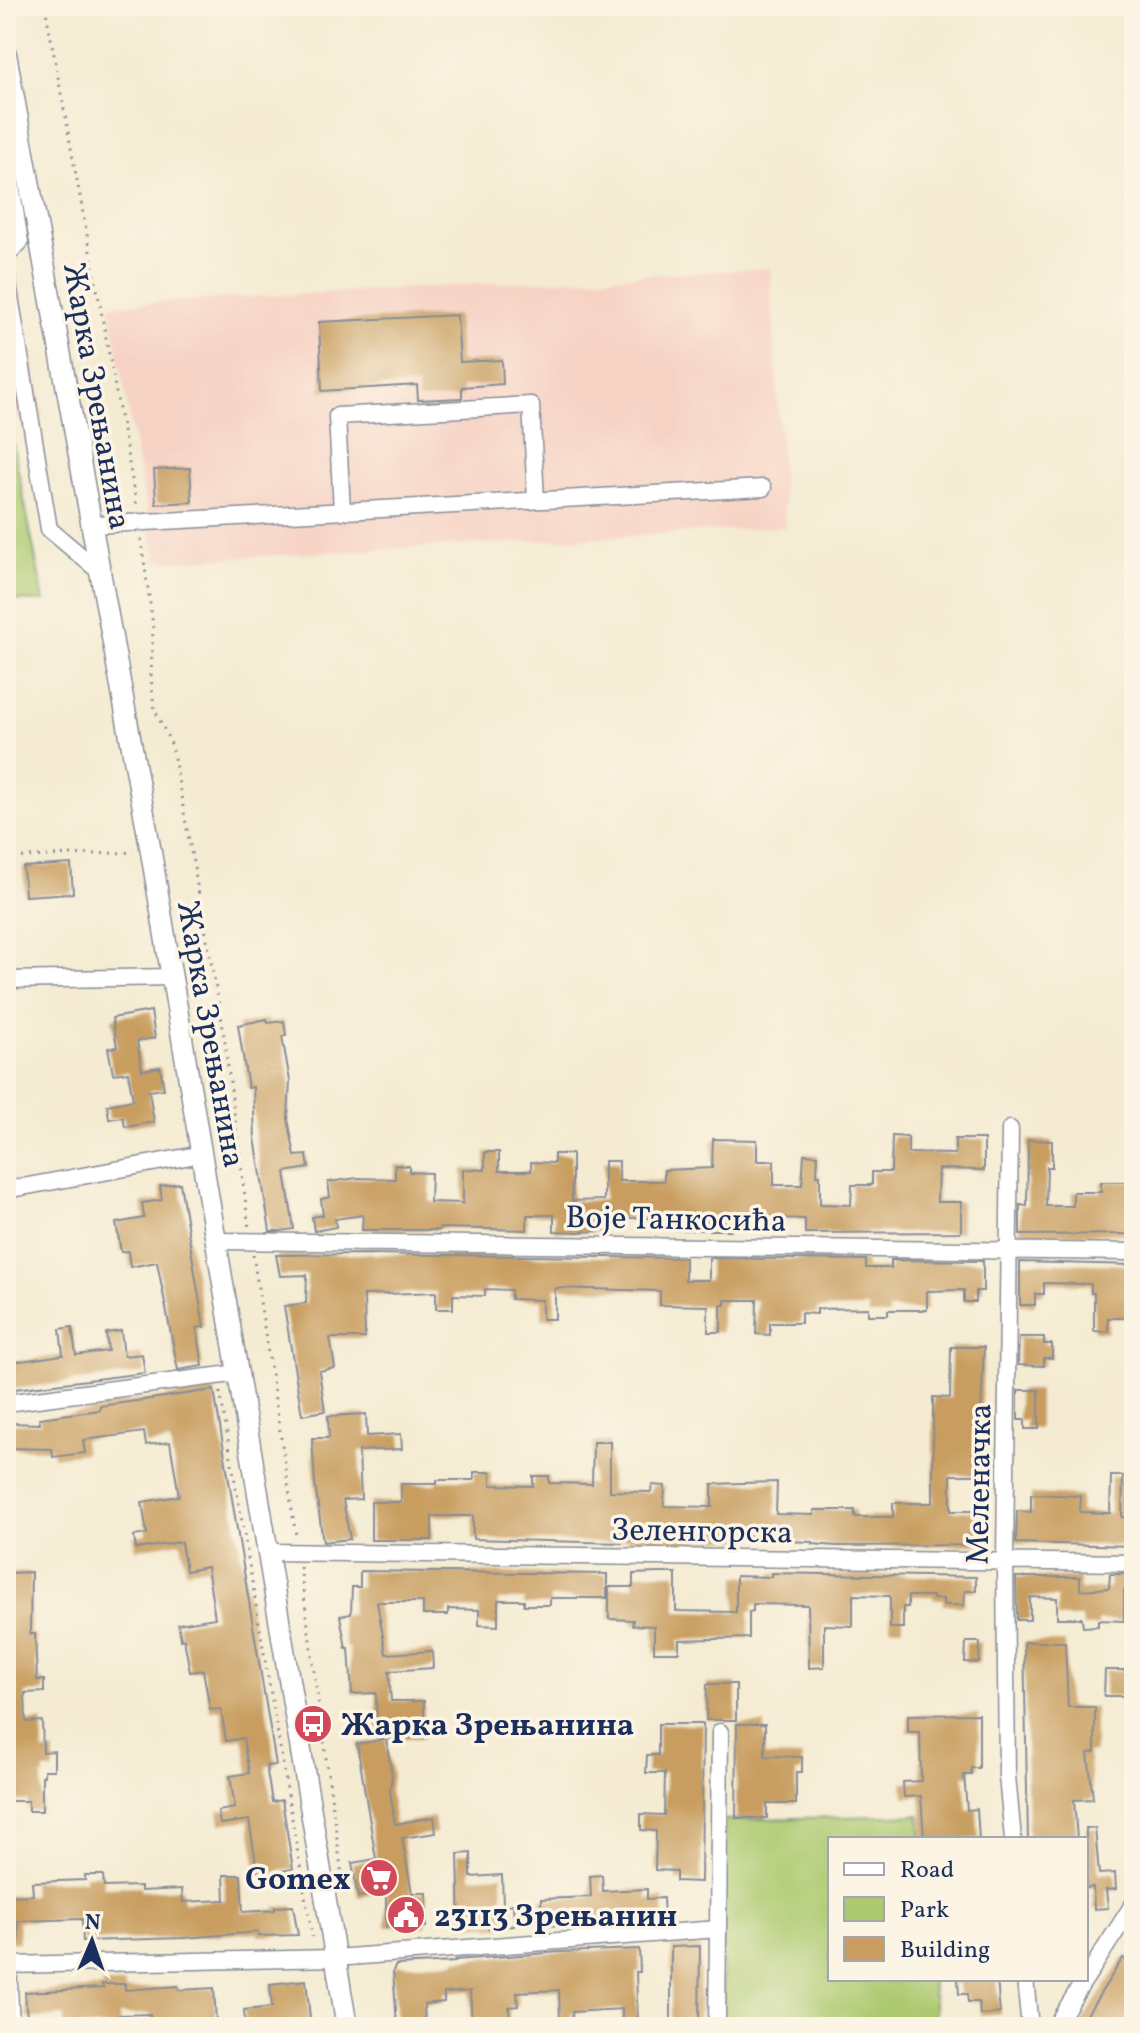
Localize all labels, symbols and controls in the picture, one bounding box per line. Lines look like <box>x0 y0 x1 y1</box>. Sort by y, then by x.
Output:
street label: Жарка Зрењанина <box>50 260 140 533</box>
street label: Жарка Зрењанина <box>164 898 254 1171</box>
street label: Воје Танкосића <box>565 1197 787 1245</box>
street label: Меленачка <box>958 1403 1004 1565</box>
street label: Зеленгорска <box>611 1509 793 1557</box>
bus stop icon: Жарка Зрењанина <box>292 1703 334 1745</box>
place label: Жарка Зрењанина <box>341 1705 634 1749</box>
legend <box>828 1837 1088 1981</box>
text: Road <box>900 1854 954 1888</box>
supermarket icon: Gomex <box>358 1857 400 1899</box>
place label: Gomex <box>245 1859 351 1903</box>
public building icon: 23113 Зрењанин <box>385 1894 427 1936</box>
text: Park <box>900 1894 949 1928</box>
place label: 23113 Зрењанин <box>434 1896 677 1940</box>
north arrow <box>52 1901 132 1981</box>
text: N <box>84 1908 101 1939</box>
text: Building <box>900 1934 990 1968</box>

